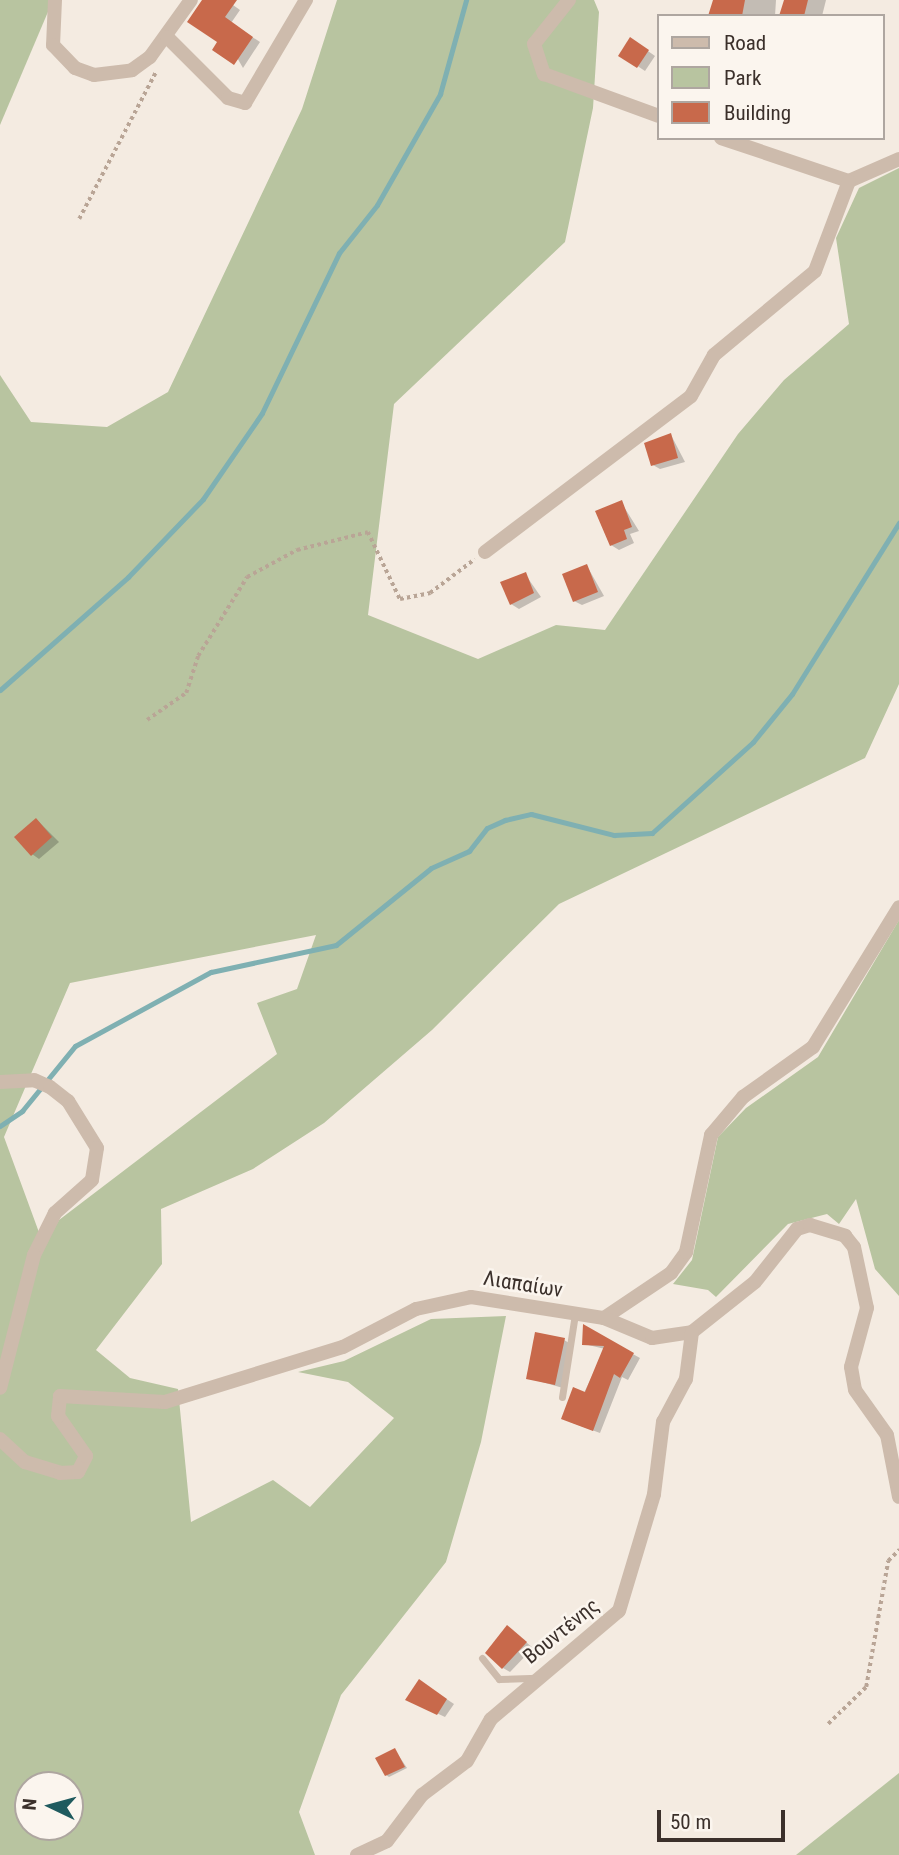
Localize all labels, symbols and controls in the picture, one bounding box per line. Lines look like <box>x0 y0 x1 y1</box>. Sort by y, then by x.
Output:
legend <box>657 14 885 140</box>
text: Road <box>724 31 766 55</box>
text: Park <box>724 66 761 90</box>
text: Building <box>724 101 791 125</box>
street label: Λιαπαίων <box>482 1265 564 1303</box>
street label: Βουντένης <box>518 1593 604 1669</box>
north arrow <box>14 1771 84 1841</box>
scale bar <box>661 1796 789 1840</box>
text: N <box>18 1798 42 1811</box>
text: 50 m <box>670 1810 711 1834</box>

